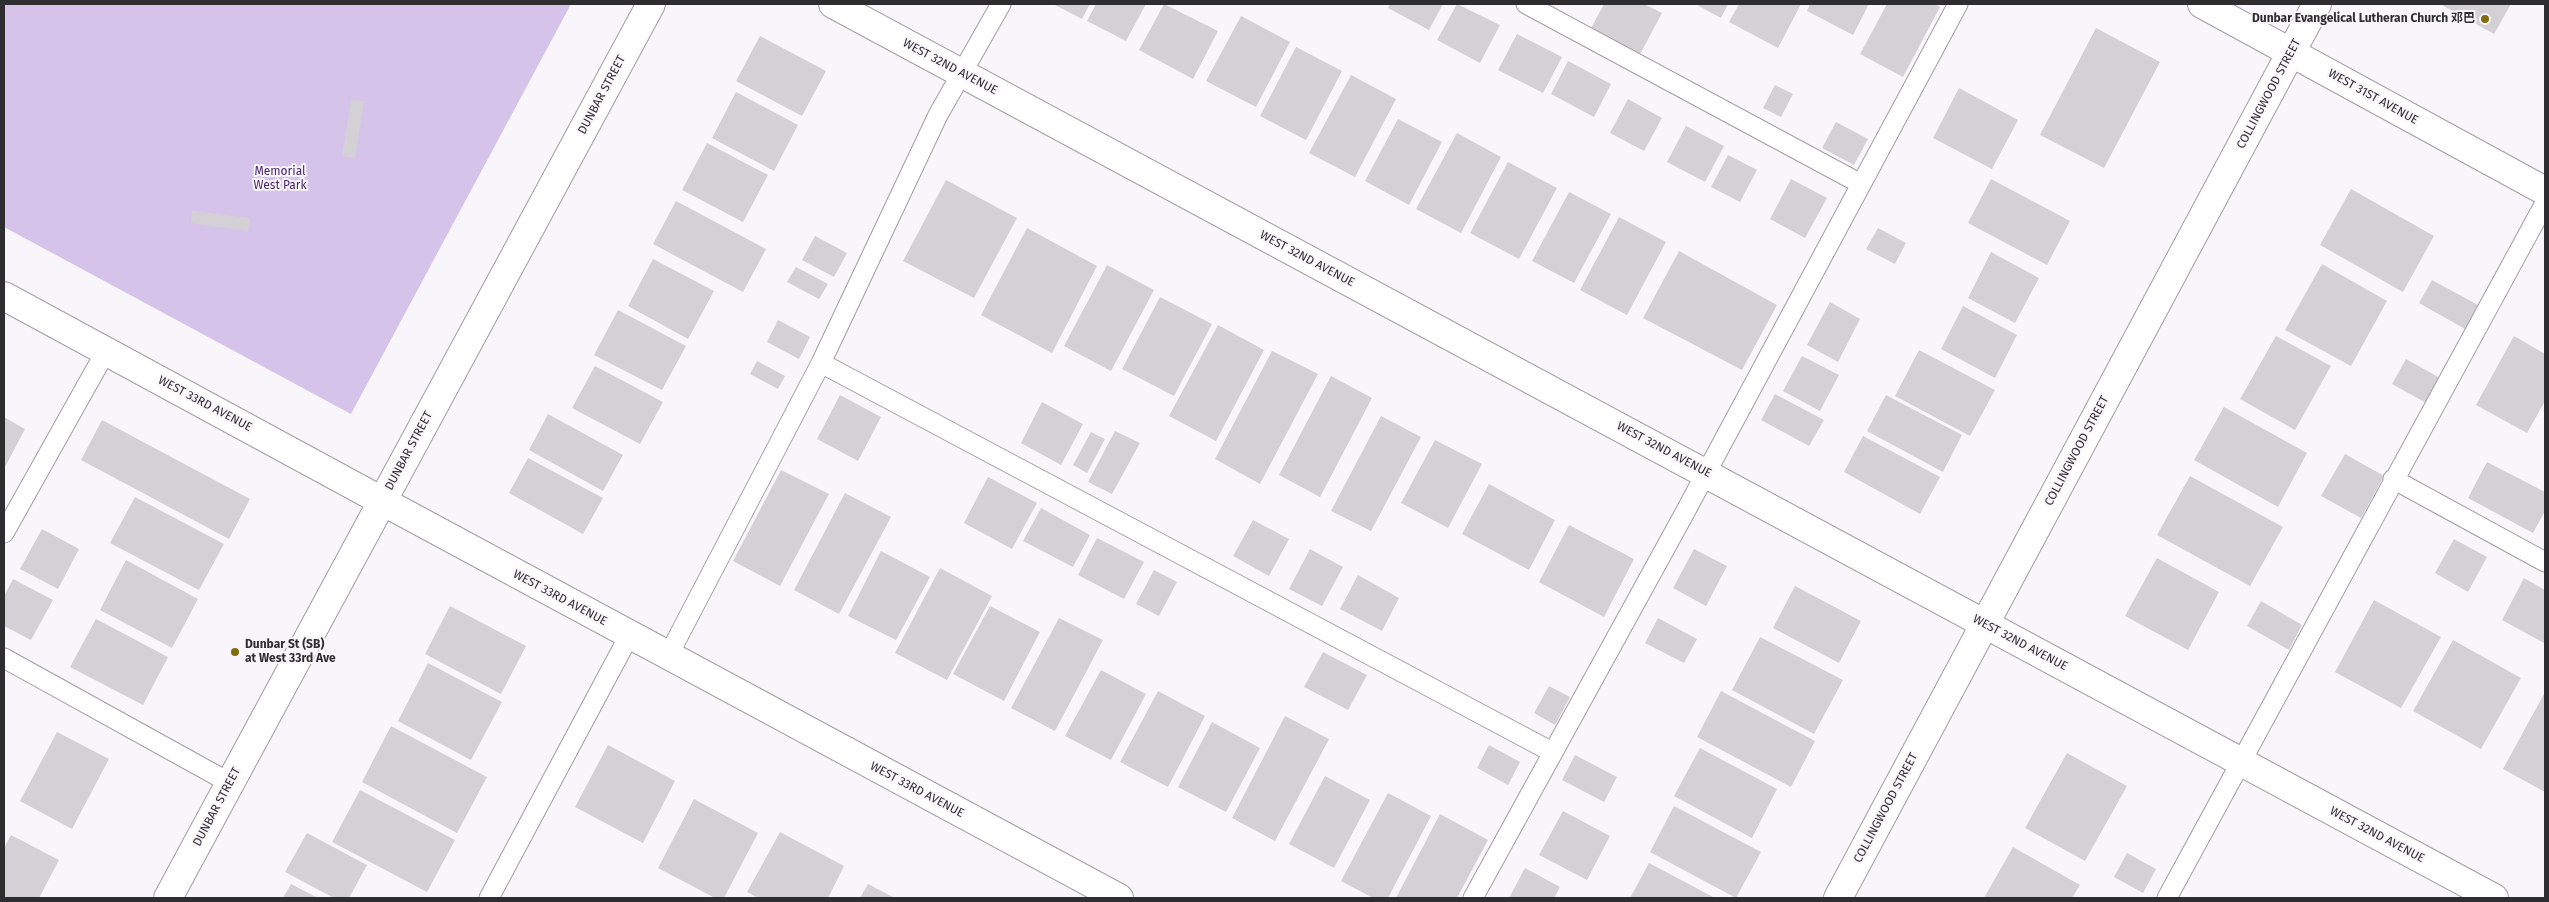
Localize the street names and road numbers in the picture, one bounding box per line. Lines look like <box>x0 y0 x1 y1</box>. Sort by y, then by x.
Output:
street label: WEST 32ND AVENUE <box>900 36 1000 98</box>
street label: COLLINGWOOD STREET <box>2234 37 2304 151</box>
street label: DUNBAR STREET <box>575 53 629 137</box>
street label: WEST 31ST AVENUE <box>2325 66 2421 128</box>
street label: WEST 32ND AVENUE <box>1257 228 1357 290</box>
street label: WEST 33RD AVENUE <box>156 373 254 435</box>
street label: COLLINGWOOD STREET <box>2042 394 2112 508</box>
street label: DUNBAR STREET <box>382 409 436 493</box>
street label: WEST 32ND AVENUE <box>1614 419 1714 481</box>
street label: WEST 33RD AVENUE <box>511 567 609 629</box>
street label: WEST 32ND AVENUE <box>1970 612 2070 674</box>
street label: COLLINGWOOD STREET <box>1851 751 1921 865</box>
street label: WEST 33RD AVENUE <box>868 759 966 821</box>
street label: DUNBAR STREET <box>190 765 244 849</box>
street label: WEST 32ND AVENUE <box>2327 804 2427 866</box>

